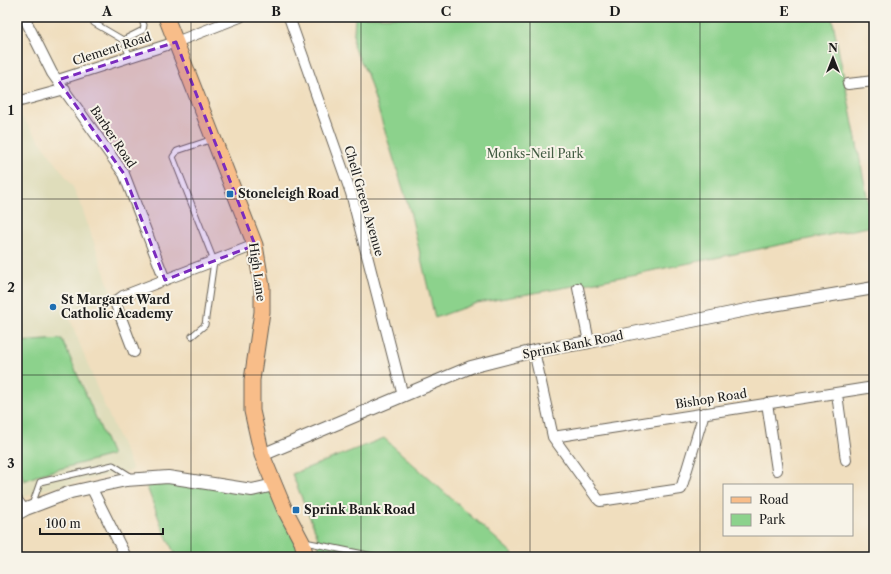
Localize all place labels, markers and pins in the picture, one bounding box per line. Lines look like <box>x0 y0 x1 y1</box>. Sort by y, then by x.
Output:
place label: Stoneleigh Road <box>238 186 339 201</box>
marker: Stoneleigh Road <box>225 189 235 199</box>
place label: St Margaret Ward Catholic Academy <box>61 292 173 321</box>
marker: St Margaret Ward Catholic Academy <box>48 302 58 312</box>
place label: Sprink Bank Road <box>304 502 415 517</box>
marker: Sprink Bank Road <box>291 505 301 515</box>

